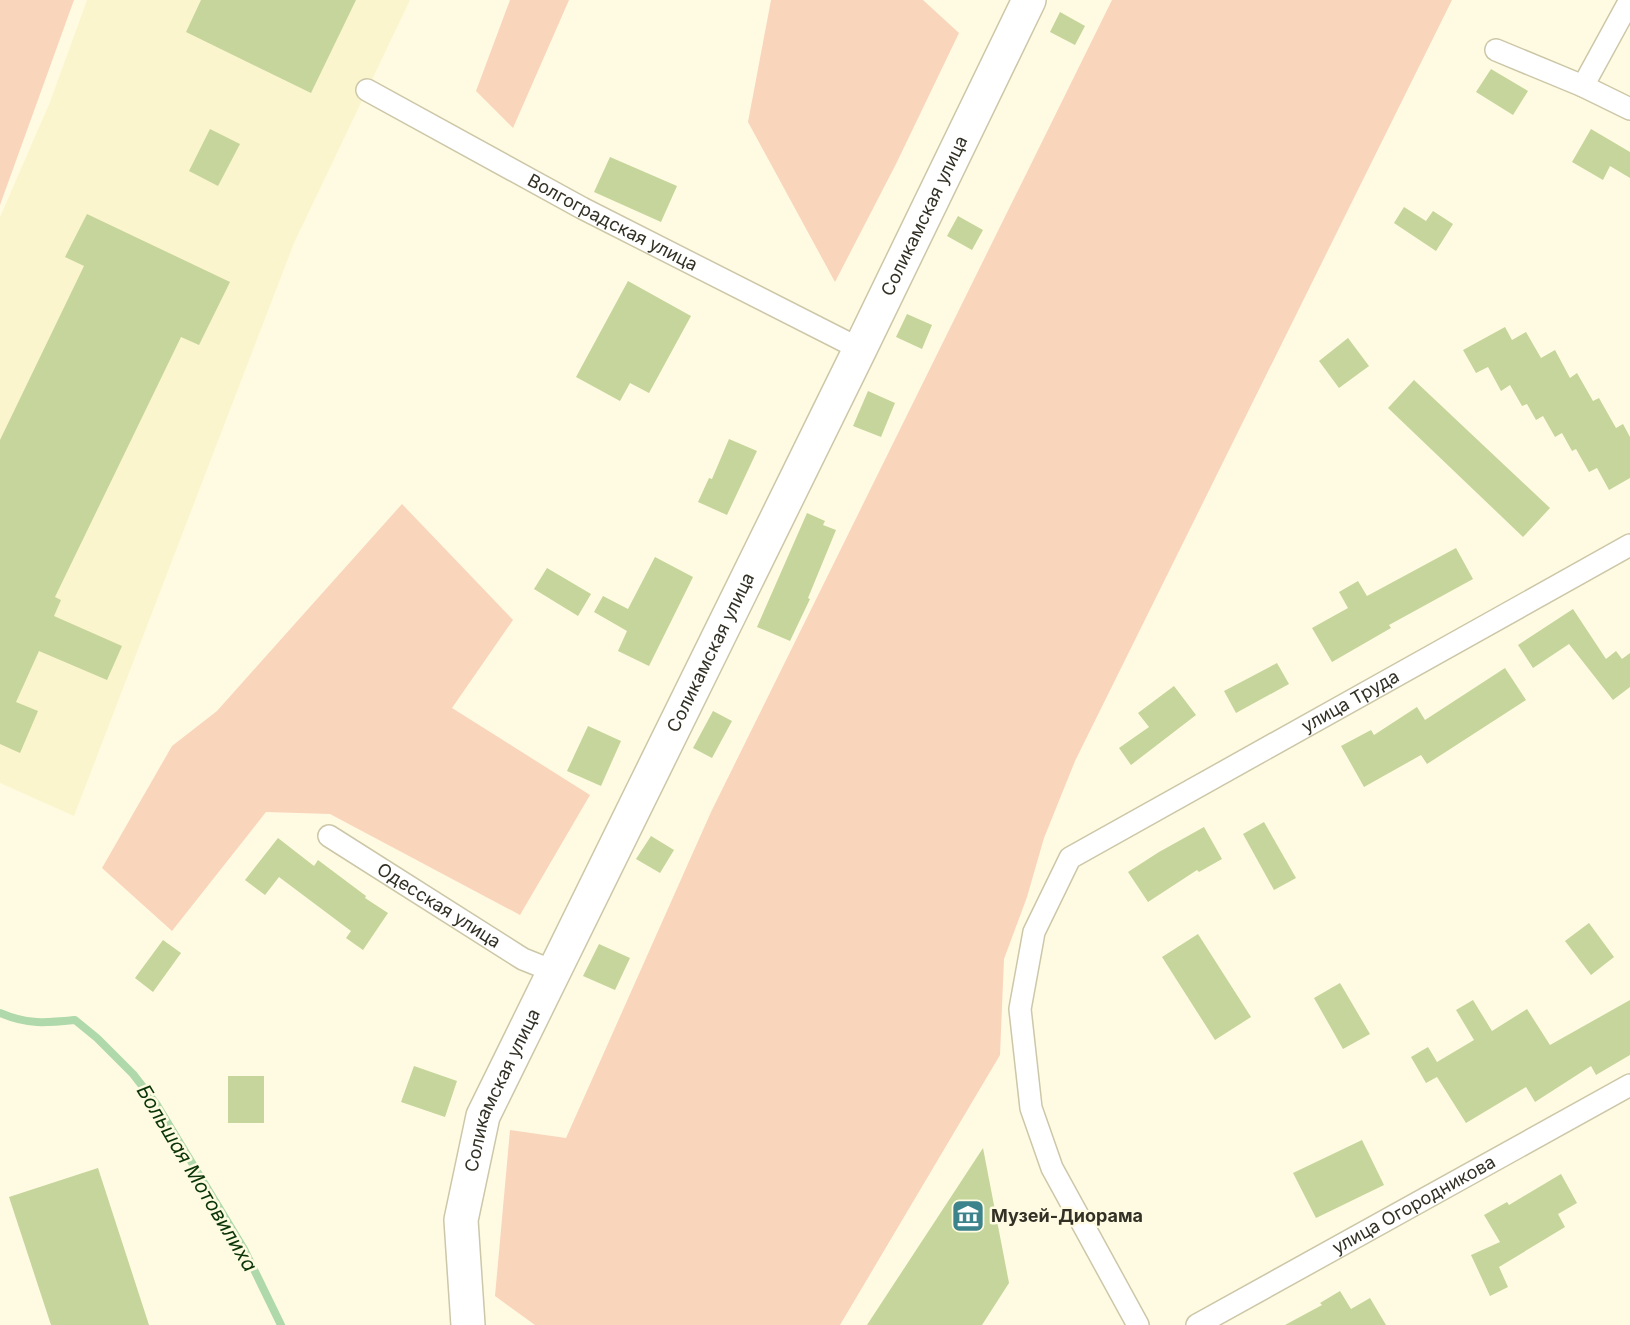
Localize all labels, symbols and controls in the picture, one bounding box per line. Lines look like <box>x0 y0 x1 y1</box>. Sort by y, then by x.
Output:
street label: Соликамская улица <box>876 132 972 299</box>
street label: Волгоградская улица <box>524 169 701 275</box>
street label: Соликамская улица <box>662 569 758 735</box>
street label: улица Труда <box>1298 665 1403 736</box>
street label: Одесская улица <box>373 858 505 952</box>
street label: Соликамская улица <box>460 1005 544 1174</box>
water label: Большая Мотовилиха <box>132 1080 262 1276</box>
street label: улица Огородникова <box>1328 1151 1499 1258</box>
museum icon: Музей-Диорама <box>950 1198 986 1234</box>
place label: Музей-Диорама <box>991 1205 1143 1226</box>

